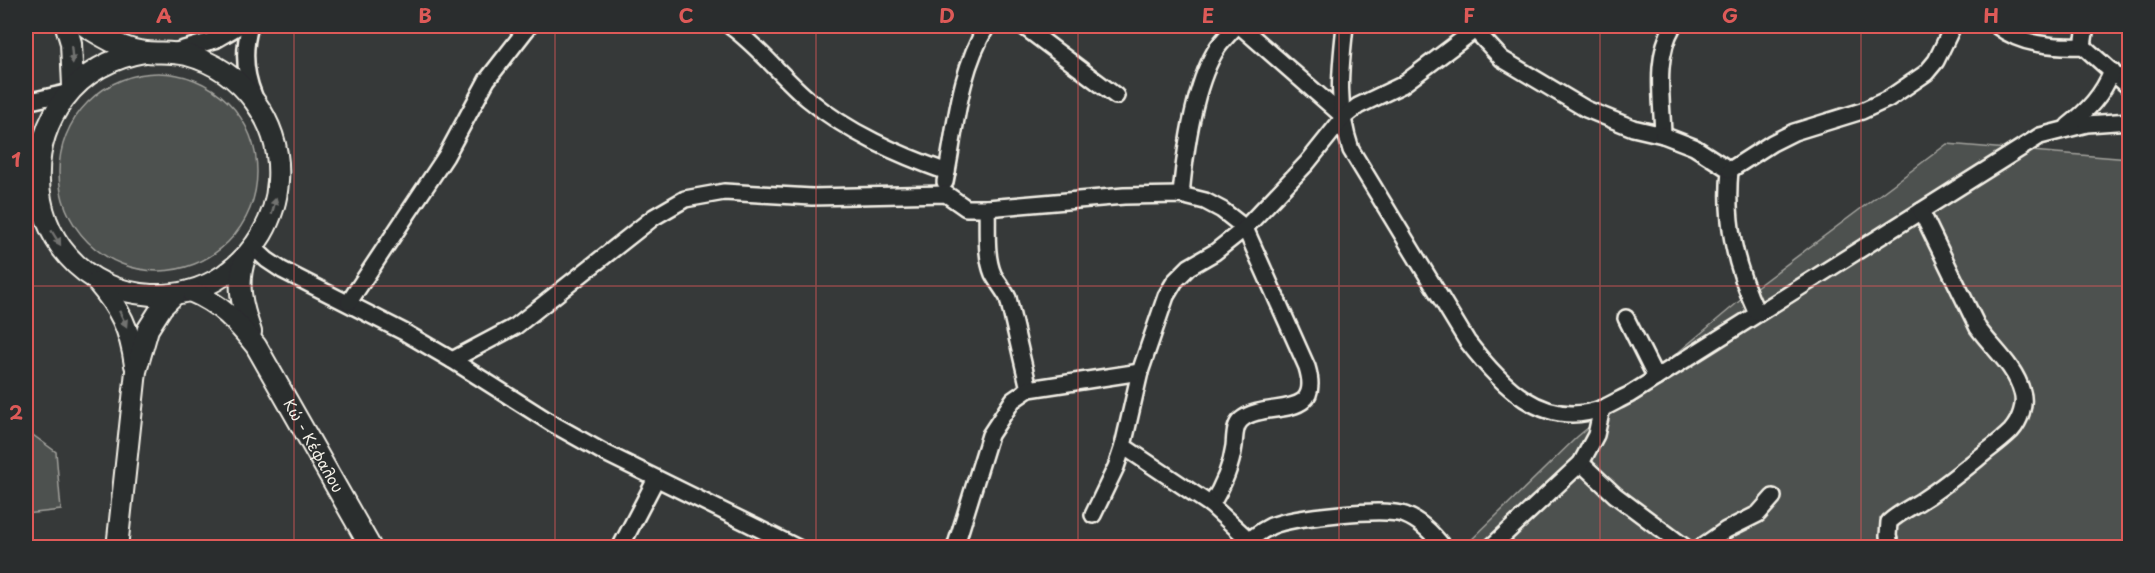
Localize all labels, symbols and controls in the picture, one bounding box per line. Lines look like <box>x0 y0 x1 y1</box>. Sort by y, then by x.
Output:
text: A <box>156 0 172 30</box>
text: B <box>418 0 432 30</box>
text: C <box>678 0 694 30</box>
text: D <box>939 0 955 30</box>
text: E <box>1202 0 1214 30</box>
text: F <box>1463 0 1475 30</box>
text: G <box>1722 0 1738 30</box>
text: H <box>1983 0 1999 30</box>
one-way arrow <box>67 46 77 65</box>
text: 1 <box>11 144 21 174</box>
one-way arrow <box>269 197 279 215</box>
one-way arrow <box>51 230 62 246</box>
one-way arrow <box>118 310 127 327</box>
street label: Κώ - Κέφαλου <box>278 394 350 496</box>
text: 2 <box>9 397 23 427</box>

